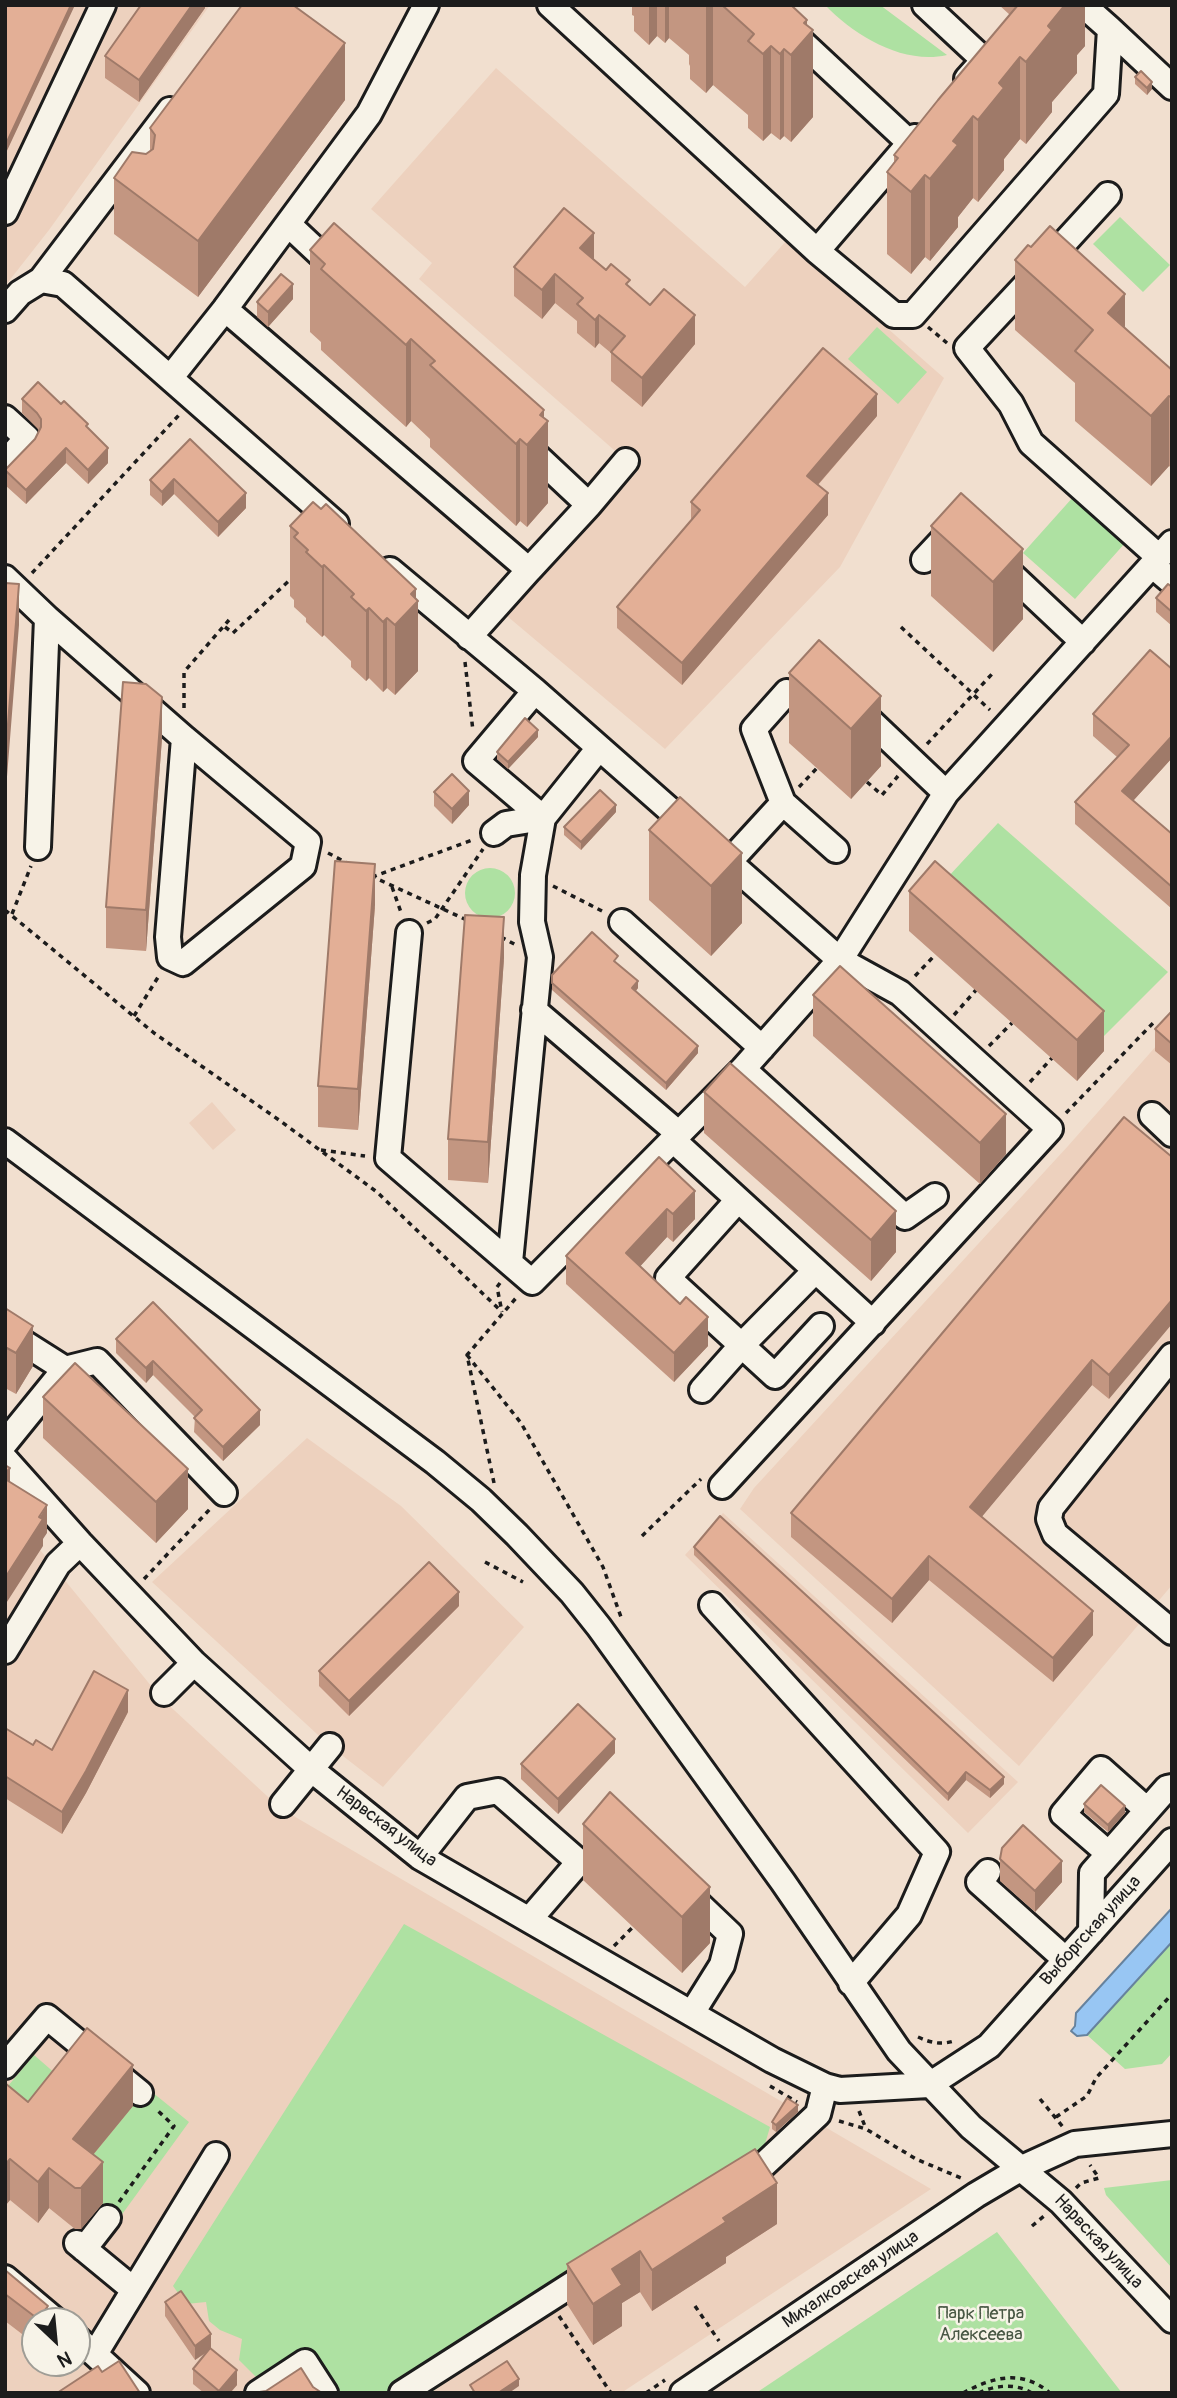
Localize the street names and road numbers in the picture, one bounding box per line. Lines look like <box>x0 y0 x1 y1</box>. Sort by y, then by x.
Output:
street label: Нарвская улица <box>331 1782 441 1872</box>
street label: Выборгская улица <box>1036 1872 1146 1990</box>
street label: Нарвская улица <box>1049 2190 1147 2294</box>
street label: Михалковская улица <box>779 2226 923 2334</box>

